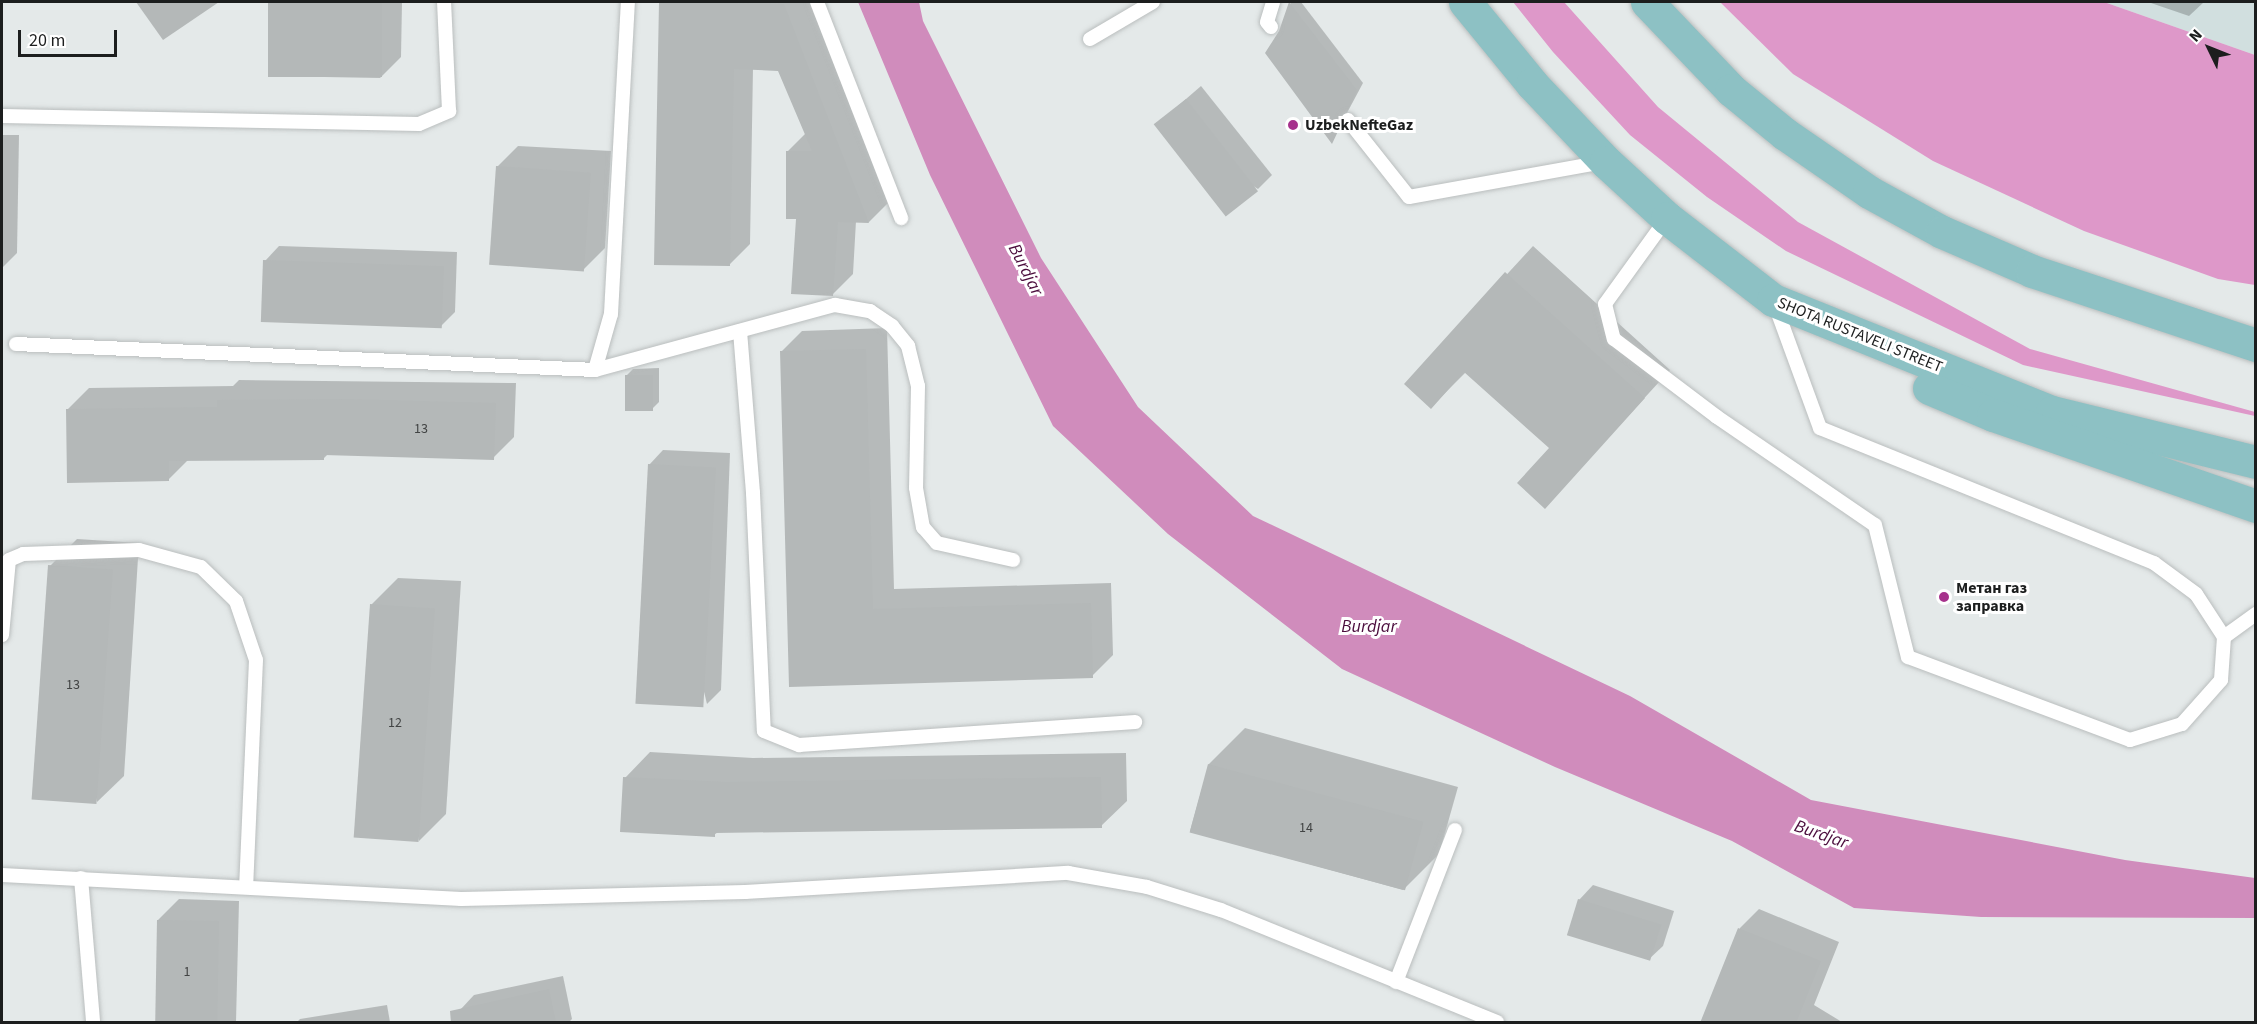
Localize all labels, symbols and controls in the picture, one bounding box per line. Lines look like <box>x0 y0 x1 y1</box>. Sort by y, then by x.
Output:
scale bar <box>21 18 120 56</box>
north arrow <box>2179 18 2239 78</box>
text: N <box>2184 24 2208 47</box>
text: 20 m <box>29 28 65 53</box>
place label: UzbekNefteGaz <box>1305 115 1413 135</box>
marker: UzbekNefteGaz <box>1286 118 1300 132</box>
water label: Burdjar <box>1003 240 1047 300</box>
street label: SHOTA RUSTAVELI STREET <box>1775 293 1945 377</box>
house number: 13 <box>414 421 428 437</box>
place label: Метан газ заправка <box>1956 578 2027 616</box>
marker: Метан газ заправка <box>1937 590 1951 604</box>
water label: Burdjar <box>1341 616 1397 638</box>
house number: 13 <box>66 677 80 693</box>
house number: 12 <box>388 715 402 731</box>
water label: Burdjar <box>1791 816 1851 854</box>
house number: 14 <box>1299 820 1313 836</box>
house number: 1 <box>184 964 190 980</box>

